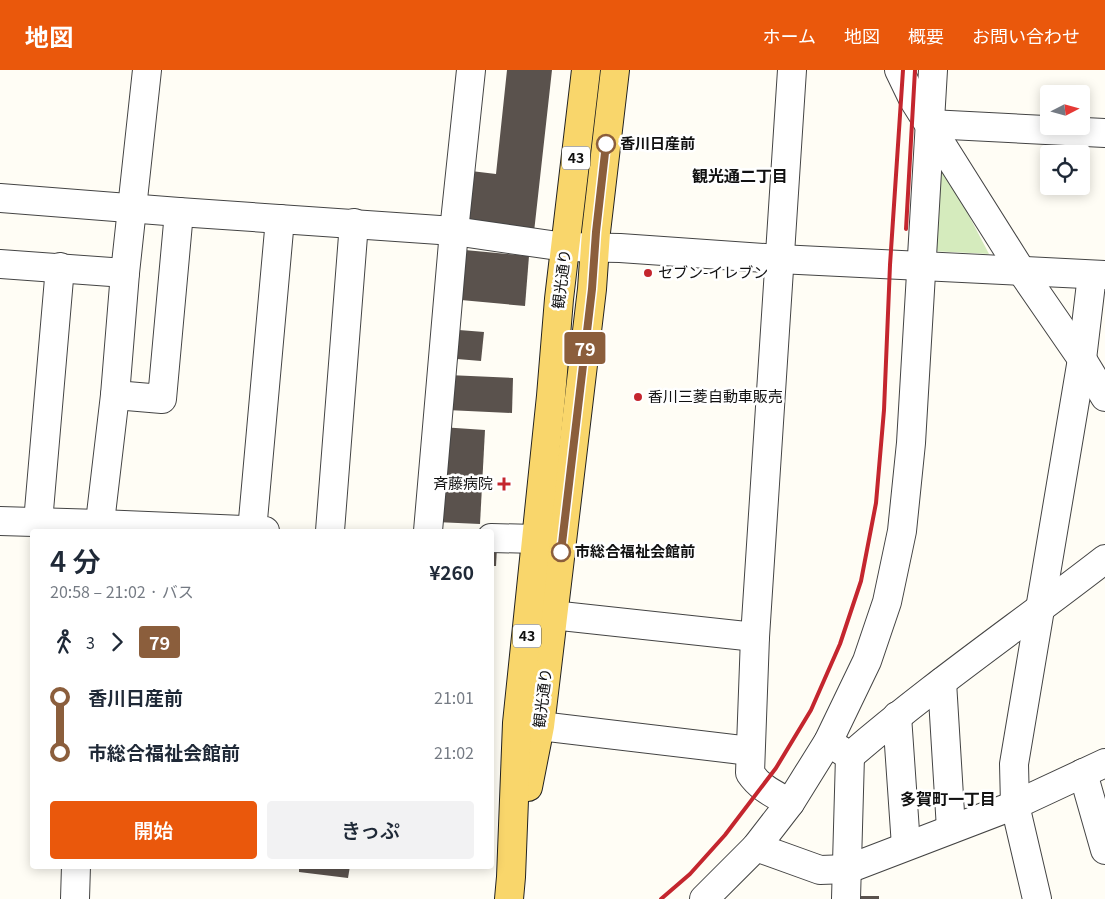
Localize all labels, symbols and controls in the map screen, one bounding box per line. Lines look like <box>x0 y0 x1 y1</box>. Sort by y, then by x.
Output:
text: 地図 <box>25 18 73 53</box>
text: ホーム <box>763 22 816 48</box>
text: 地図 <box>844 22 880 48</box>
text: 概要 <box>908 22 944 48</box>
text: お問い合わせ <box>972 22 1080 48</box>
north arrow <box>1040 85 1090 135</box>
map controls <box>1040 85 1090 195</box>
place label: 香川日産前 <box>620 132 695 153</box>
marker: 香川日産前 <box>596 134 616 154</box>
button: locate <box>1040 145 1090 195</box>
road number: 43 <box>562 146 590 170</box>
district label: 観光通二丁目 <box>692 163 788 187</box>
street label: 観光通り <box>546 248 575 310</box>
place label: セブン-イレブン <box>658 261 768 282</box>
marker: セブン-イレブン <box>642 267 654 279</box>
line badge: 79 <box>562 332 608 364</box>
text: 79 <box>574 335 596 361</box>
place label: 香川三菱自動車販売 <box>648 385 783 406</box>
marker: 香川三菱自動車販売 <box>632 391 644 403</box>
place label: 斉藤病院 <box>433 472 493 493</box>
marker: 斉藤病院 <box>497 477 511 491</box>
text: 4 分 <box>50 540 101 580</box>
place label: 市総合福祉会館前 <box>575 540 695 561</box>
marker: 市総合福祉会館前 <box>551 542 571 562</box>
text: ¥260 <box>429 558 474 585</box>
text: 20:58 – 21:02 · バス <box>50 579 194 603</box>
road number: 43 <box>513 624 541 648</box>
icon: walk <box>50 628 78 656</box>
icon: forward <box>103 628 131 656</box>
text: 79 <box>149 629 170 655</box>
text: 3 <box>86 630 95 654</box>
street label: 観光通り <box>527 667 556 729</box>
text: 香川日産前 <box>88 683 183 710</box>
text: 21:01 <box>434 685 474 709</box>
text: 市総合福祉会館前 <box>88 738 240 765</box>
text: 21:02 <box>434 740 474 764</box>
district label: 多賀町一丁目 <box>900 786 996 810</box>
button: 開始 <box>50 801 257 859</box>
button: きっぷ <box>267 801 474 859</box>

